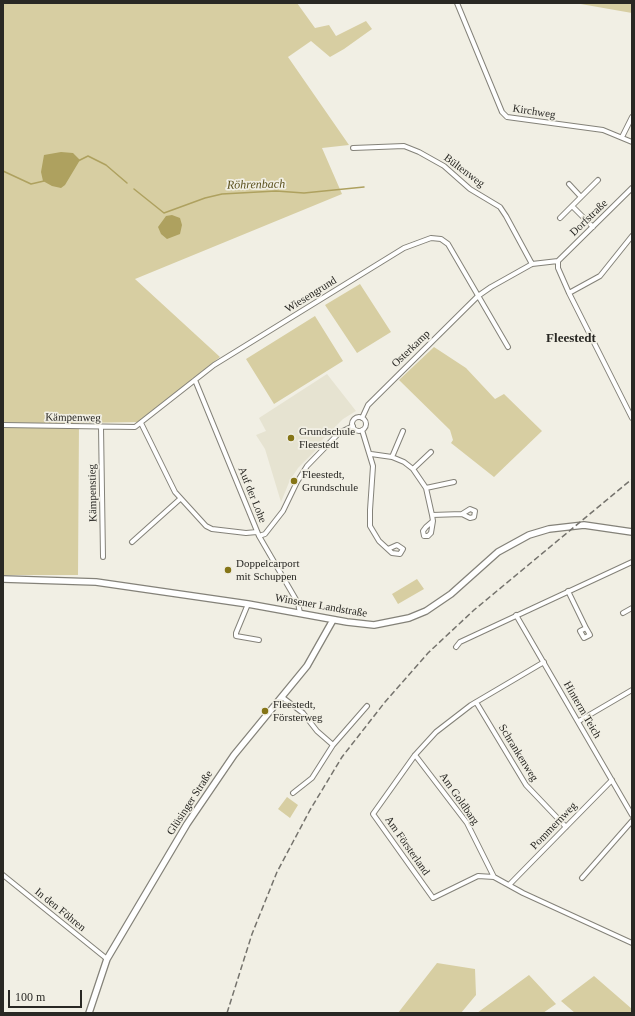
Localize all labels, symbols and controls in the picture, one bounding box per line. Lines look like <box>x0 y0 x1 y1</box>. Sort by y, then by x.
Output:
street label: Kirchweg <box>512 102 556 122</box>
street label: Bültenweg <box>441 151 487 191</box>
water label: Röhrenbach <box>227 177 285 193</box>
street label: Dorfstraße <box>567 197 611 239</box>
street label: Wiesengrund <box>283 274 339 316</box>
street label: Osterkamp <box>389 327 433 371</box>
district label: Fleestedt <box>546 331 596 347</box>
street label: Kämpenweg <box>45 411 101 425</box>
place label: Grundschule Fleestedt <box>299 425 355 451</box>
marker: Grundschule Fleestedt <box>286 433 296 443</box>
street label: Kämpenstieg <box>86 464 100 522</box>
street label: Auf der Lohe <box>235 465 269 525</box>
place label: Fleestedt, Grundschule <box>302 468 358 494</box>
marker: Fleestedt, Grundschule <box>289 476 299 486</box>
place label: Doppelcarport mit Schuppen <box>236 557 300 583</box>
marker: Doppelcarport mit Schuppen <box>223 565 233 575</box>
street label: Winsener Landstraße <box>274 591 368 621</box>
street label: Hinterm Teich <box>560 679 604 741</box>
place label: Fleestedt, Försterweg <box>273 698 322 724</box>
marker: Fleestedt, Försterweg <box>260 706 270 716</box>
street label: Schrankenweg <box>495 722 541 784</box>
street label: Glüsinger Straße <box>164 768 216 838</box>
street label: Am Goldbarg <box>436 770 482 828</box>
street label: Pommernweg <box>528 799 580 853</box>
street label: Am Försterland <box>382 814 432 878</box>
street label: In den Föhren <box>32 885 88 935</box>
scale bar <box>10 982 84 1008</box>
text: 100 m <box>15 990 45 1004</box>

